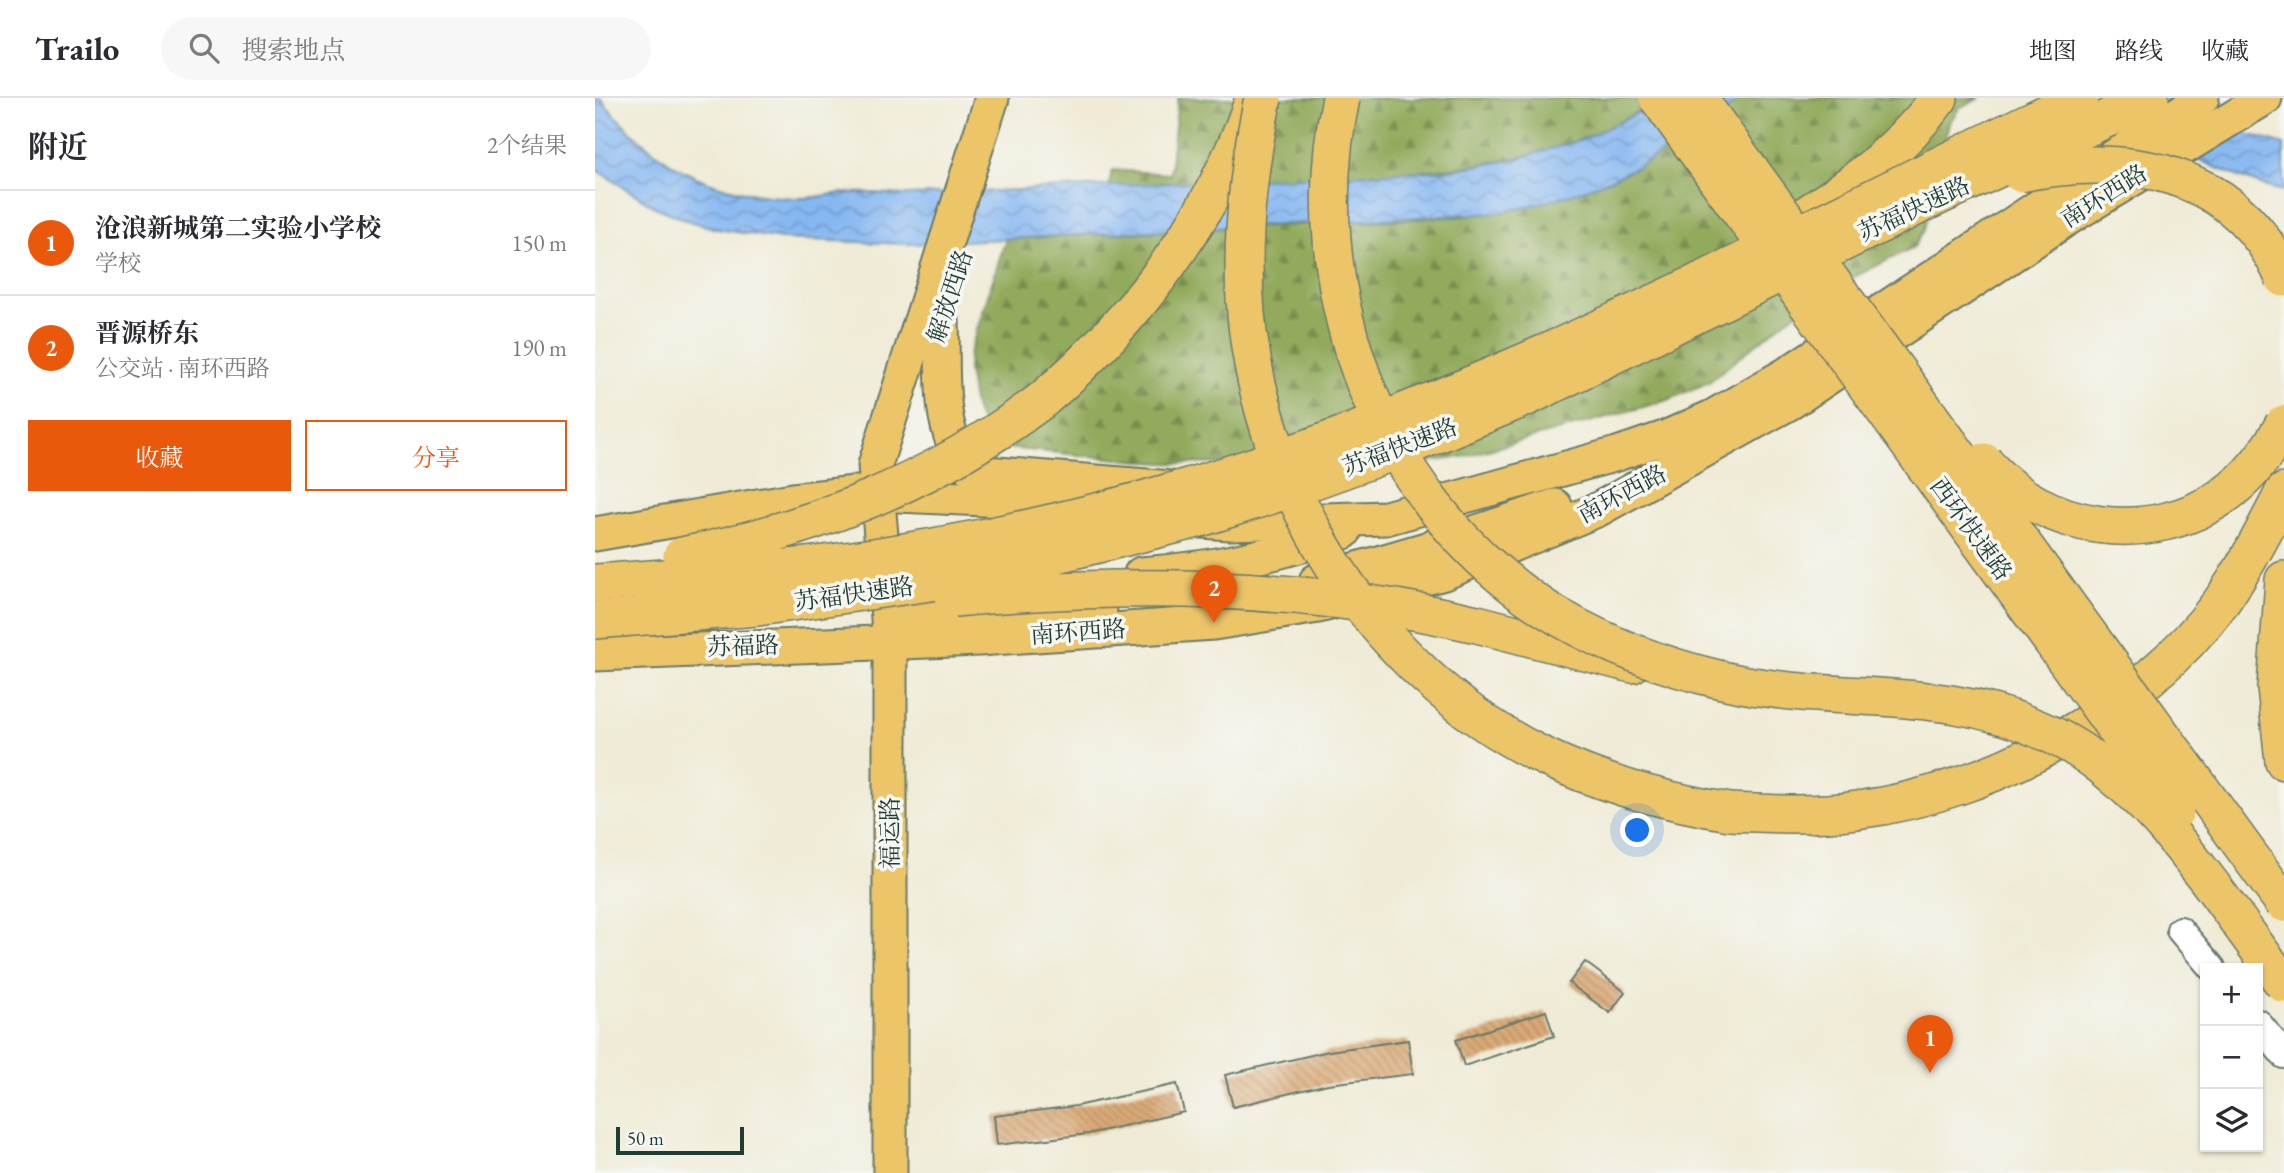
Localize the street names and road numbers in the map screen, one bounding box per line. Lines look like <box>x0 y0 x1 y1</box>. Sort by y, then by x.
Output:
street label: 南环西路 <box>2055 157 2153 234</box>
street label: 苏福快速路 <box>1853 169 1975 248</box>
street label: 解放西路 <box>920 245 979 346</box>
street label: 苏福快速路 <box>1338 411 1461 483</box>
street label: 南环西路 <box>1572 457 1671 530</box>
street label: 西环快速路 <box>1924 471 2019 586</box>
street label: 苏福快速路 <box>792 570 916 617</box>
street label: 南环西路 <box>1029 613 1127 650</box>
street label: 苏福路 <box>706 629 780 662</box>
street label: 福运路 <box>874 797 905 869</box>

